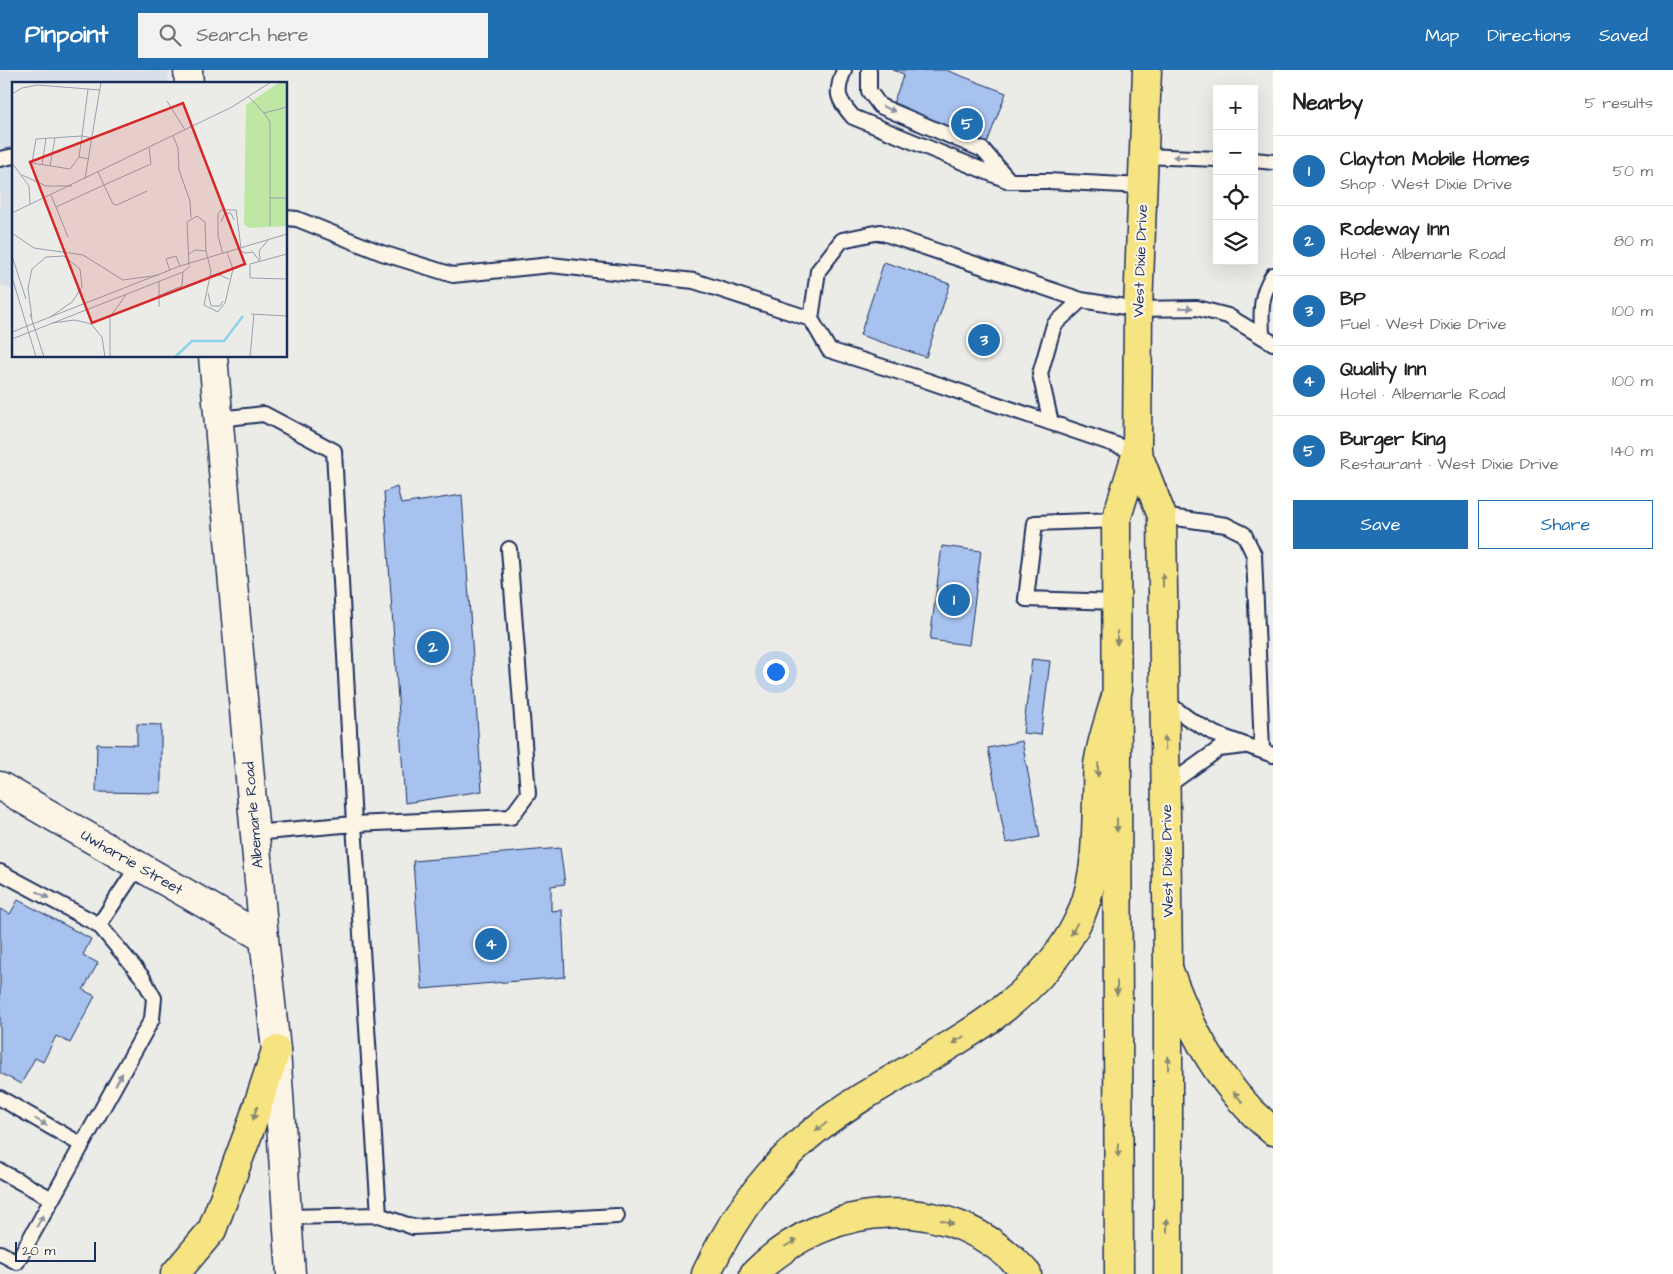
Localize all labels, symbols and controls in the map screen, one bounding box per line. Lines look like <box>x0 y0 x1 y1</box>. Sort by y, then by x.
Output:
search box <box>138 13 488 58</box>
text: Pinpoint <box>25 18 108 52</box>
icon: search <box>156 21 184 49</box>
text: Search here <box>196 22 308 49</box>
text: Map <box>1425 23 1459 48</box>
text: Directions <box>1487 23 1571 48</box>
text: Saved <box>1599 23 1648 48</box>
inset map <box>12 82 288 358</box>
map controls <box>1213 85 1258 265</box>
button: + <box>1213 85 1258 130</box>
text: Nearby <box>1293 88 1363 117</box>
text: 5 results <box>1585 92 1653 114</box>
pin: 5 <box>951 105 983 143</box>
one-way arrow <box>882 106 896 114</box>
button: − <box>1213 130 1258 175</box>
text: Clayton Mobile Homes <box>1340 146 1530 173</box>
one-way arrow <box>1172 153 1188 161</box>
text: 1 <box>1308 160 1310 182</box>
text: 50 m <box>1613 160 1653 182</box>
text: Shop · West Dixie Drive <box>1340 173 1512 195</box>
button: locate <box>1213 175 1258 220</box>
street label: West Dixie Drive <box>1128 204 1153 318</box>
text: Rodeway Inn <box>1340 216 1449 243</box>
button: layers <box>1213 220 1258 265</box>
text: 2 <box>1304 230 1314 252</box>
text: 80 m <box>1614 230 1653 252</box>
text: Hotel · Albemarle Road <box>1340 243 1506 265</box>
text: BP <box>1340 286 1366 313</box>
text: 3 <box>1305 300 1313 322</box>
text: 100 m <box>1612 300 1653 322</box>
one-way arrow <box>1179 304 1195 312</box>
text: Fuel · West Dixie Drive <box>1340 313 1506 335</box>
pin: 3 <box>968 321 1000 359</box>
text: Quality Inn <box>1340 356 1426 383</box>
text: 4 <box>1304 370 1314 392</box>
text: 100 m <box>1612 370 1653 392</box>
text: Hotel · Albemarle Road <box>1340 383 1506 405</box>
text: Burger King <box>1340 426 1445 453</box>
text: 5 <box>1303 440 1315 462</box>
text: 140 m <box>1611 440 1653 462</box>
text: Restaurant · West Dixie Drive <box>1340 453 1558 475</box>
button: Save <box>1293 500 1468 549</box>
button: Share <box>1478 500 1653 549</box>
one-way arrow <box>1159 572 1167 588</box>
pin: 1 <box>938 581 970 619</box>
pin: 2 <box>417 628 449 666</box>
one-way arrow <box>1114 631 1122 647</box>
your location <box>763 659 789 685</box>
one-way arrow <box>1161 735 1169 751</box>
street label: Albemarle Road <box>238 760 269 869</box>
one-way arrow <box>1094 762 1102 778</box>
street label: West Dixie Drive <box>1156 804 1179 918</box>
one-way arrow <box>1113 818 1121 834</box>
street label: Uwharrie Street <box>77 825 187 900</box>
one-way arrow <box>36 891 50 899</box>
one-way arrow <box>1069 922 1078 936</box>
pin: 4 <box>475 925 507 963</box>
one-way arrow <box>1113 980 1121 996</box>
one-way arrow <box>951 1035 964 1044</box>
one-way arrow <box>1164 1055 1172 1071</box>
one-way arrow <box>114 1073 123 1086</box>
one-way arrow <box>1232 1092 1244 1104</box>
one-way arrow <box>251 1106 259 1121</box>
one-way arrow <box>34 1117 48 1126</box>
one-way arrow <box>815 1121 828 1132</box>
one-way arrow <box>1114 1143 1122 1159</box>
one-way arrow <box>36 1214 44 1229</box>
one-way arrow <box>1164 1217 1172 1233</box>
one-way arrow <box>939 1218 954 1226</box>
scale bar <box>15 1239 96 1262</box>
one-way arrow <box>784 1239 799 1247</box>
text: 20 m <box>22 1241 55 1261</box>

